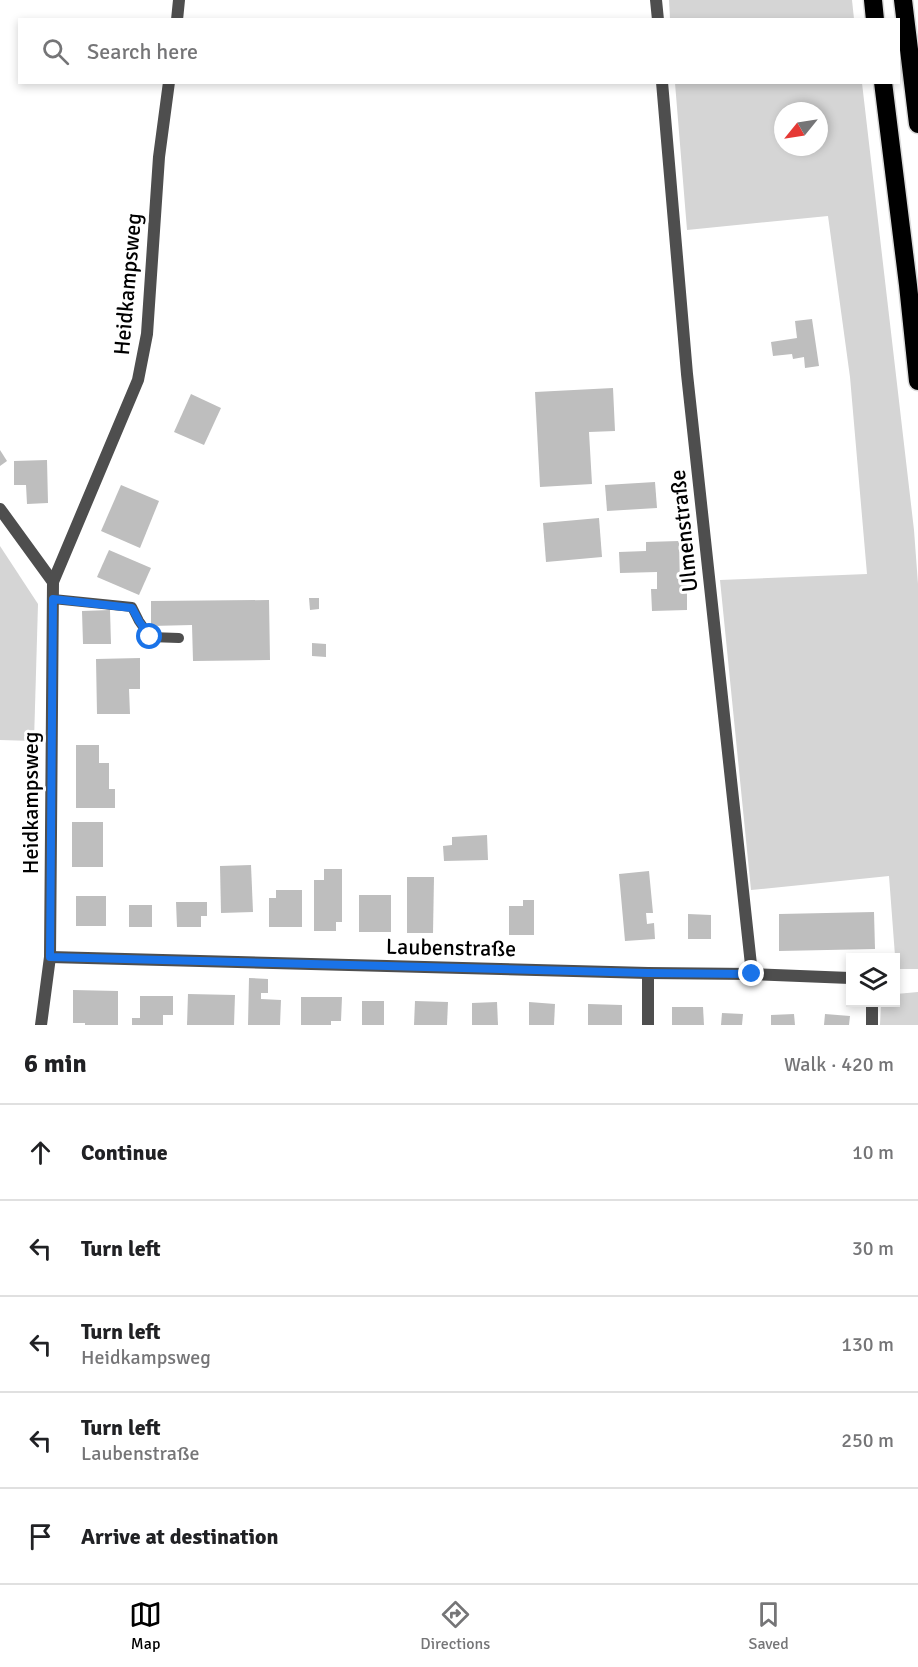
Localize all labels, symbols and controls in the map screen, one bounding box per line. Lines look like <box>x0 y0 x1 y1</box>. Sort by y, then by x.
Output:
search box <box>18 18 900 84</box>
icon: search <box>39 35 72 68</box>
text: Search here <box>87 38 198 65</box>
north arrow <box>774 102 828 156</box>
street label: Heidkampsweg <box>108 212 147 356</box>
street label: Ulmenstraße <box>664 468 703 593</box>
route start <box>136 623 162 649</box>
street label: Heidkampsweg <box>17 732 44 874</box>
street label: Laubenstraße <box>386 933 516 962</box>
map controls <box>846 953 900 1007</box>
button: layers <box>846 953 900 1007</box>
route end <box>738 960 764 986</box>
text: 6 min <box>24 1048 87 1080</box>
text: Walk · 420 m <box>784 1052 894 1077</box>
icon: ahead <box>24 1136 57 1169</box>
text: Continue <box>81 1139 168 1166</box>
text: 10 m <box>852 1140 894 1165</box>
icon: left <box>24 1232 57 1265</box>
text: Turn left <box>81 1235 161 1262</box>
text: 30 m <box>852 1236 894 1261</box>
text: Turn left <box>81 1318 161 1345</box>
icon: left <box>24 1328 57 1361</box>
text: 130 m <box>841 1332 894 1357</box>
text: Heidkampsweg <box>81 1345 211 1370</box>
text: Turn left <box>81 1414 161 1441</box>
icon: left <box>24 1424 57 1457</box>
text: 250 m <box>841 1428 894 1453</box>
text: Laubenstraße <box>81 1441 199 1466</box>
icon: arrive <box>24 1520 57 1553</box>
text: Arrive at destination <box>81 1523 278 1550</box>
tab: Map <box>129 1598 162 1654</box>
tab: Directions <box>420 1598 490 1654</box>
tab: Saved <box>749 1598 789 1654</box>

